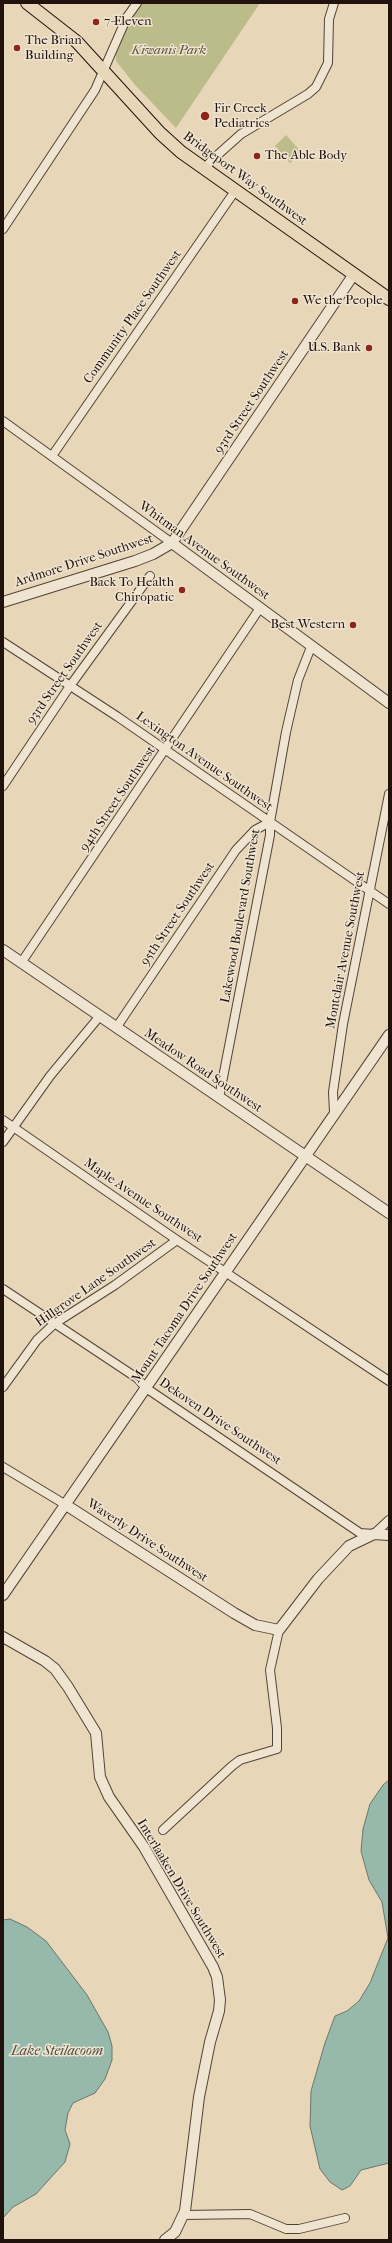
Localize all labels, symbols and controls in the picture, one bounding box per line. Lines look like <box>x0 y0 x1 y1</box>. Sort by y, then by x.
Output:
place label: 7-Eleven <box>104 14 152 30</box>
marker: 7-Eleven <box>91 17 101 27</box>
place label: The Brian Building <box>25 33 82 64</box>
marker: The Brian Building <box>12 43 22 53</box>
park label: Kiwanis Park <box>132 43 206 59</box>
place label: Fir Creek Pediatrics <box>214 101 269 132</box>
marker: Fir Creek Pediatrics <box>199 110 211 122</box>
street label: Bridgeport Way Southwest <box>180 129 310 229</box>
place label: The Able Body <box>265 148 347 164</box>
marker: The Able Body <box>252 151 262 161</box>
street label: Community Place Southwest <box>81 247 185 387</box>
place label: We the People <box>303 293 383 309</box>
marker: We the People <box>290 296 300 306</box>
place label: U.S. Bank <box>308 340 361 356</box>
marker: U.S. Bank <box>364 343 374 353</box>
street label: 93rd Street Southwest <box>211 347 293 457</box>
street label: Whitman Avenue Southwest <box>136 498 272 604</box>
street label: Ardmore Drive Southwest <box>13 531 155 591</box>
place label: Back To Health Chiropatic <box>89 575 174 606</box>
marker: Back To Health Chiropatic <box>177 585 187 595</box>
place label: Best Western <box>271 617 345 633</box>
street label: 93rd Street Southwest <box>24 619 106 727</box>
marker: Best Western <box>348 620 358 630</box>
street label: Lexington Avenue Southwest <box>133 709 275 815</box>
street label: 94th Street Southwest <box>77 743 159 855</box>
street label: Lakewood Boulevard Southwest <box>218 828 264 1004</box>
street label: 95th Street Southwest <box>138 859 218 969</box>
street label: Montclair Avenue Southwest <box>323 870 369 1030</box>
street label: Meadow Road Southwest <box>141 1026 265 1116</box>
street label: Maple Avenue Southwest <box>81 1155 205 1247</box>
street label: Mount Tacoma Drive Southwest <box>129 1230 241 1386</box>
street label: Hillgrove Lane Southwest <box>33 1235 159 1331</box>
street label: Dekoven Drive Southwest <box>156 1375 284 1469</box>
street label: Waverly Drive Southwest <box>84 1496 210 1586</box>
street label: Interlaaken Drive Southwest <box>133 1816 229 1962</box>
water label: Lake Steilacoom <box>11 2044 103 2060</box>

